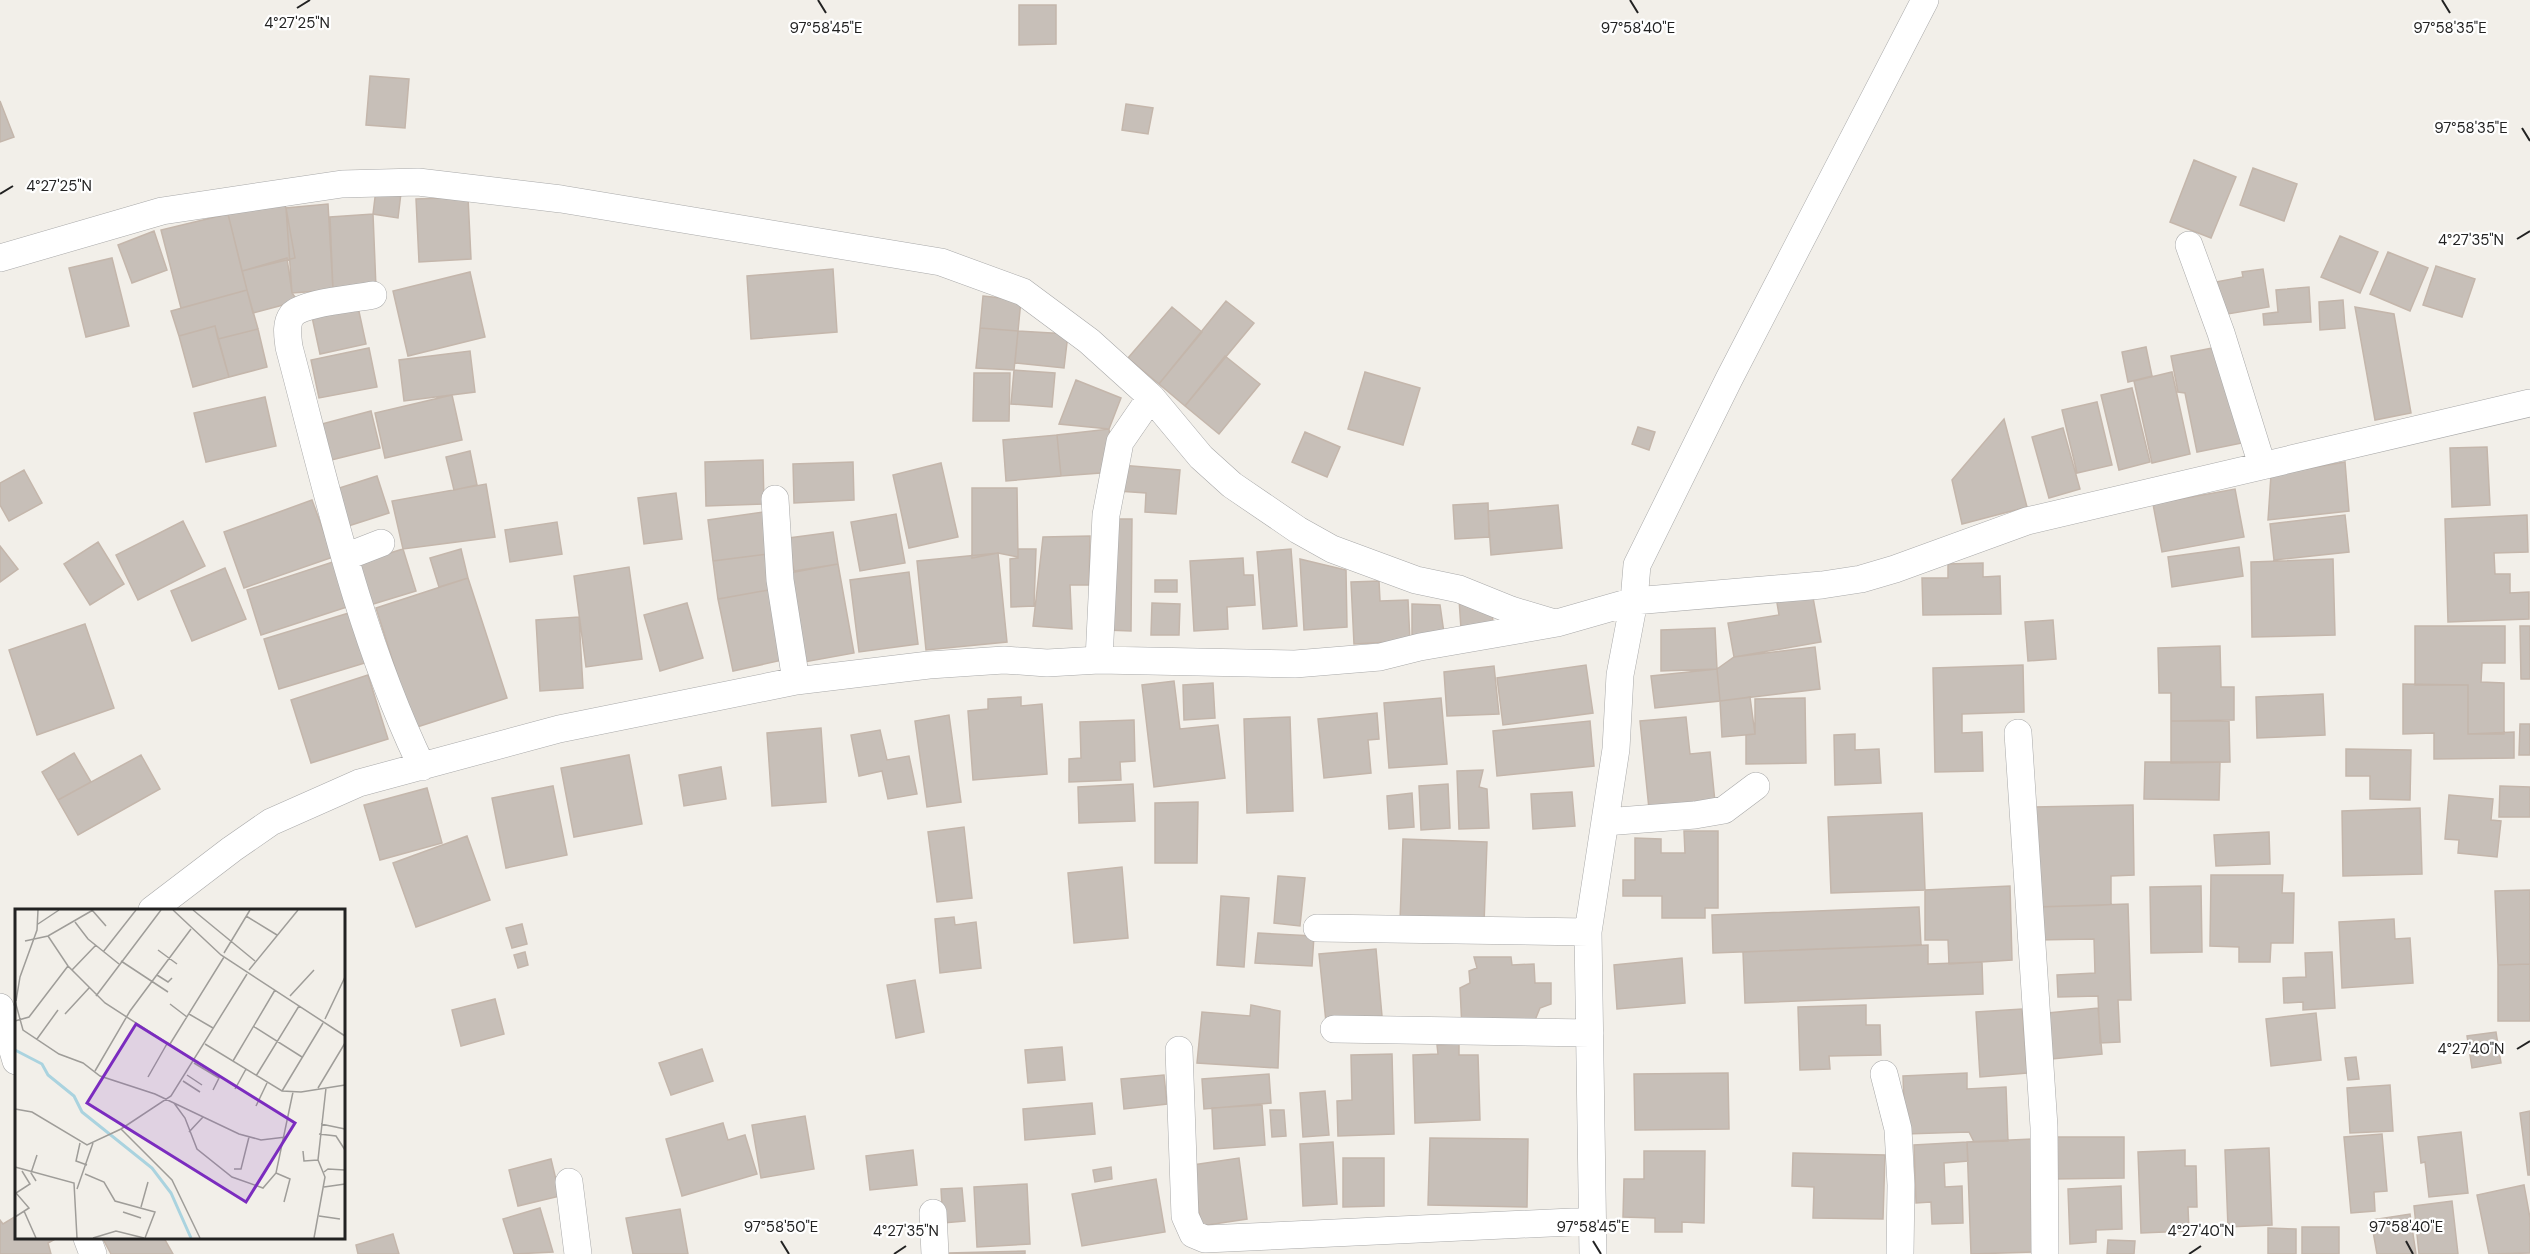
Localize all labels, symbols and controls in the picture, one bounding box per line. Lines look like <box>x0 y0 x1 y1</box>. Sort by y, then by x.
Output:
text: 4°27'25"N <box>264 13 330 33</box>
text: 97°58'45"E <box>790 18 862 38</box>
text: 97°58'40"E <box>1601 18 1675 38</box>
text: 97°58'35"E <box>2413 18 2487 38</box>
text: 97°58'35"E <box>2434 118 2508 138</box>
text: 4°27'25"N <box>26 176 92 196</box>
text: 4°27'35"N <box>2438 230 2504 250</box>
inset map <box>15 909 345 1239</box>
text: 4°27'40"N <box>2438 1039 2504 1059</box>
text: 97°58'50"E <box>744 1217 818 1237</box>
text: 97°58'45"E <box>1557 1217 1629 1237</box>
text: 97°58'40"E <box>2369 1217 2443 1237</box>
text: 4°27'35"N <box>873 1221 939 1241</box>
text: 4°27'40"N <box>2168 1221 2234 1241</box>

